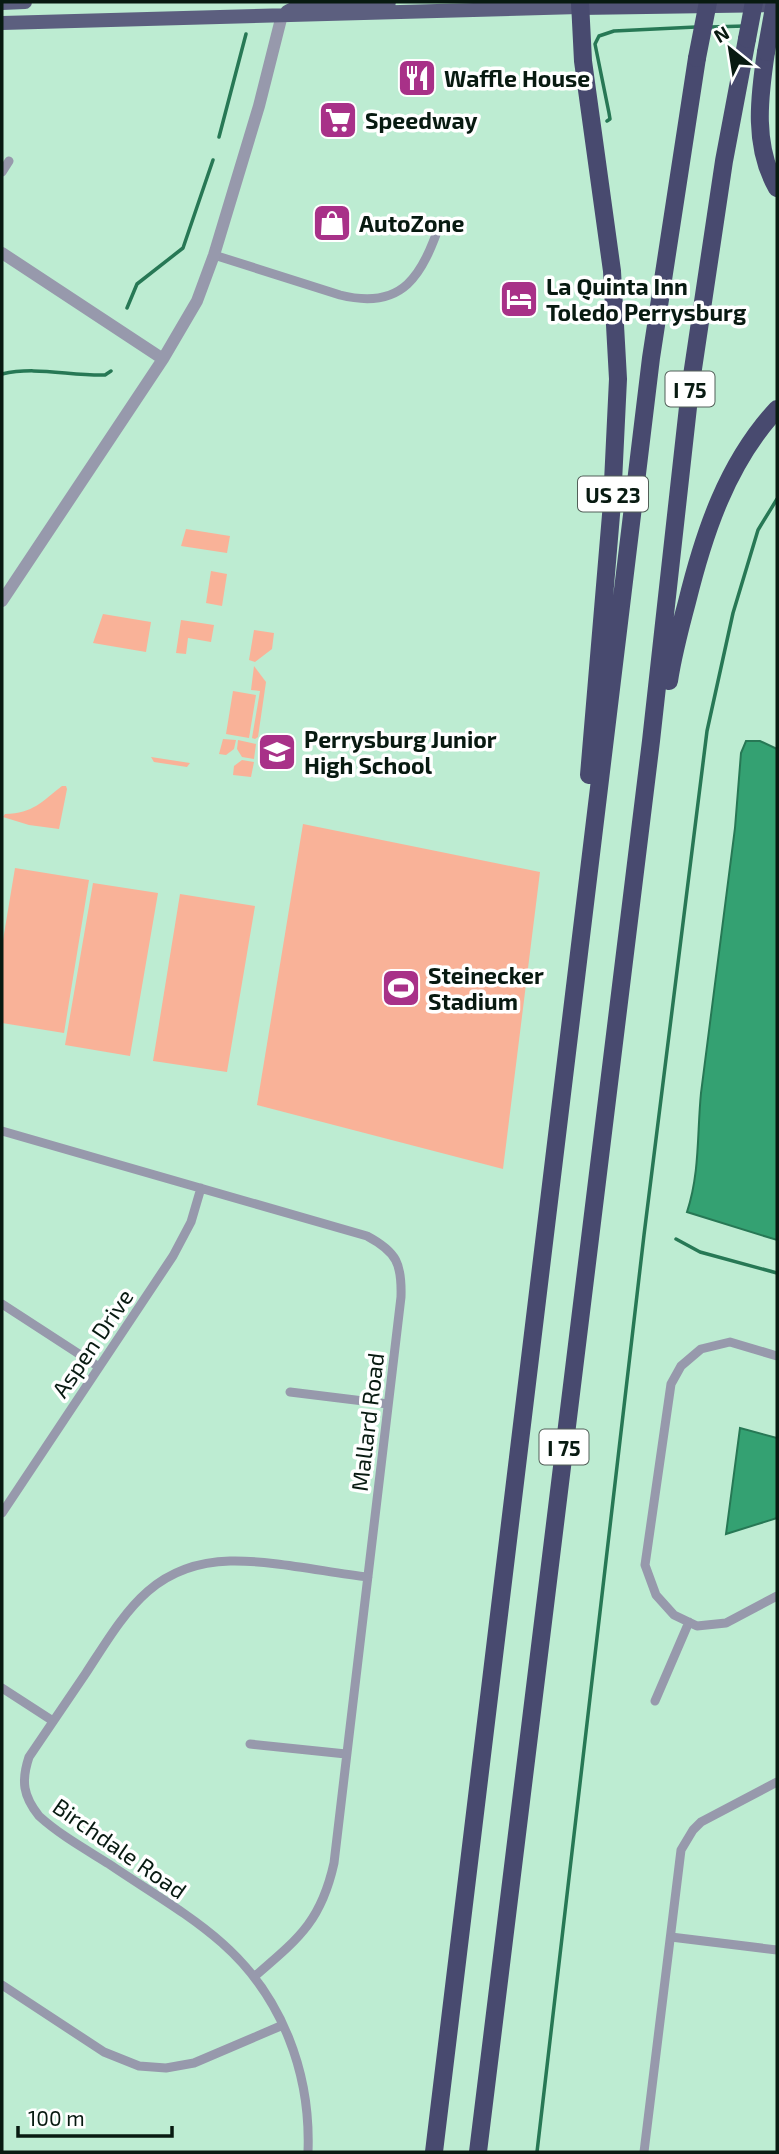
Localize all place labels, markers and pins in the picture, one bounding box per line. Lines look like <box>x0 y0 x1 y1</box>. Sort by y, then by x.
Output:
restaurant icon: Waffle House <box>396 57 438 99</box>
place label: Waffle House <box>444 64 590 92</box>
supermarket icon: Speedway <box>317 99 359 141</box>
place label: Speedway <box>365 106 477 134</box>
shop icon: AutoZone <box>311 202 353 244</box>
place label: AutoZone <box>359 209 464 237</box>
place label: La Quinta Inn Toledo Perrysburg <box>546 272 747 326</box>
hotel icon: La Quinta Inn Toledo Perrysburg <box>498 278 540 320</box>
place label: Perrysburg Junior High School <box>304 725 497 779</box>
school or university icon: Perrysburg Junior High School <box>256 731 298 773</box>
place label: Steinecker Stadium <box>428 961 544 1015</box>
sports icon: Steinecker Stadium <box>380 967 422 1009</box>

